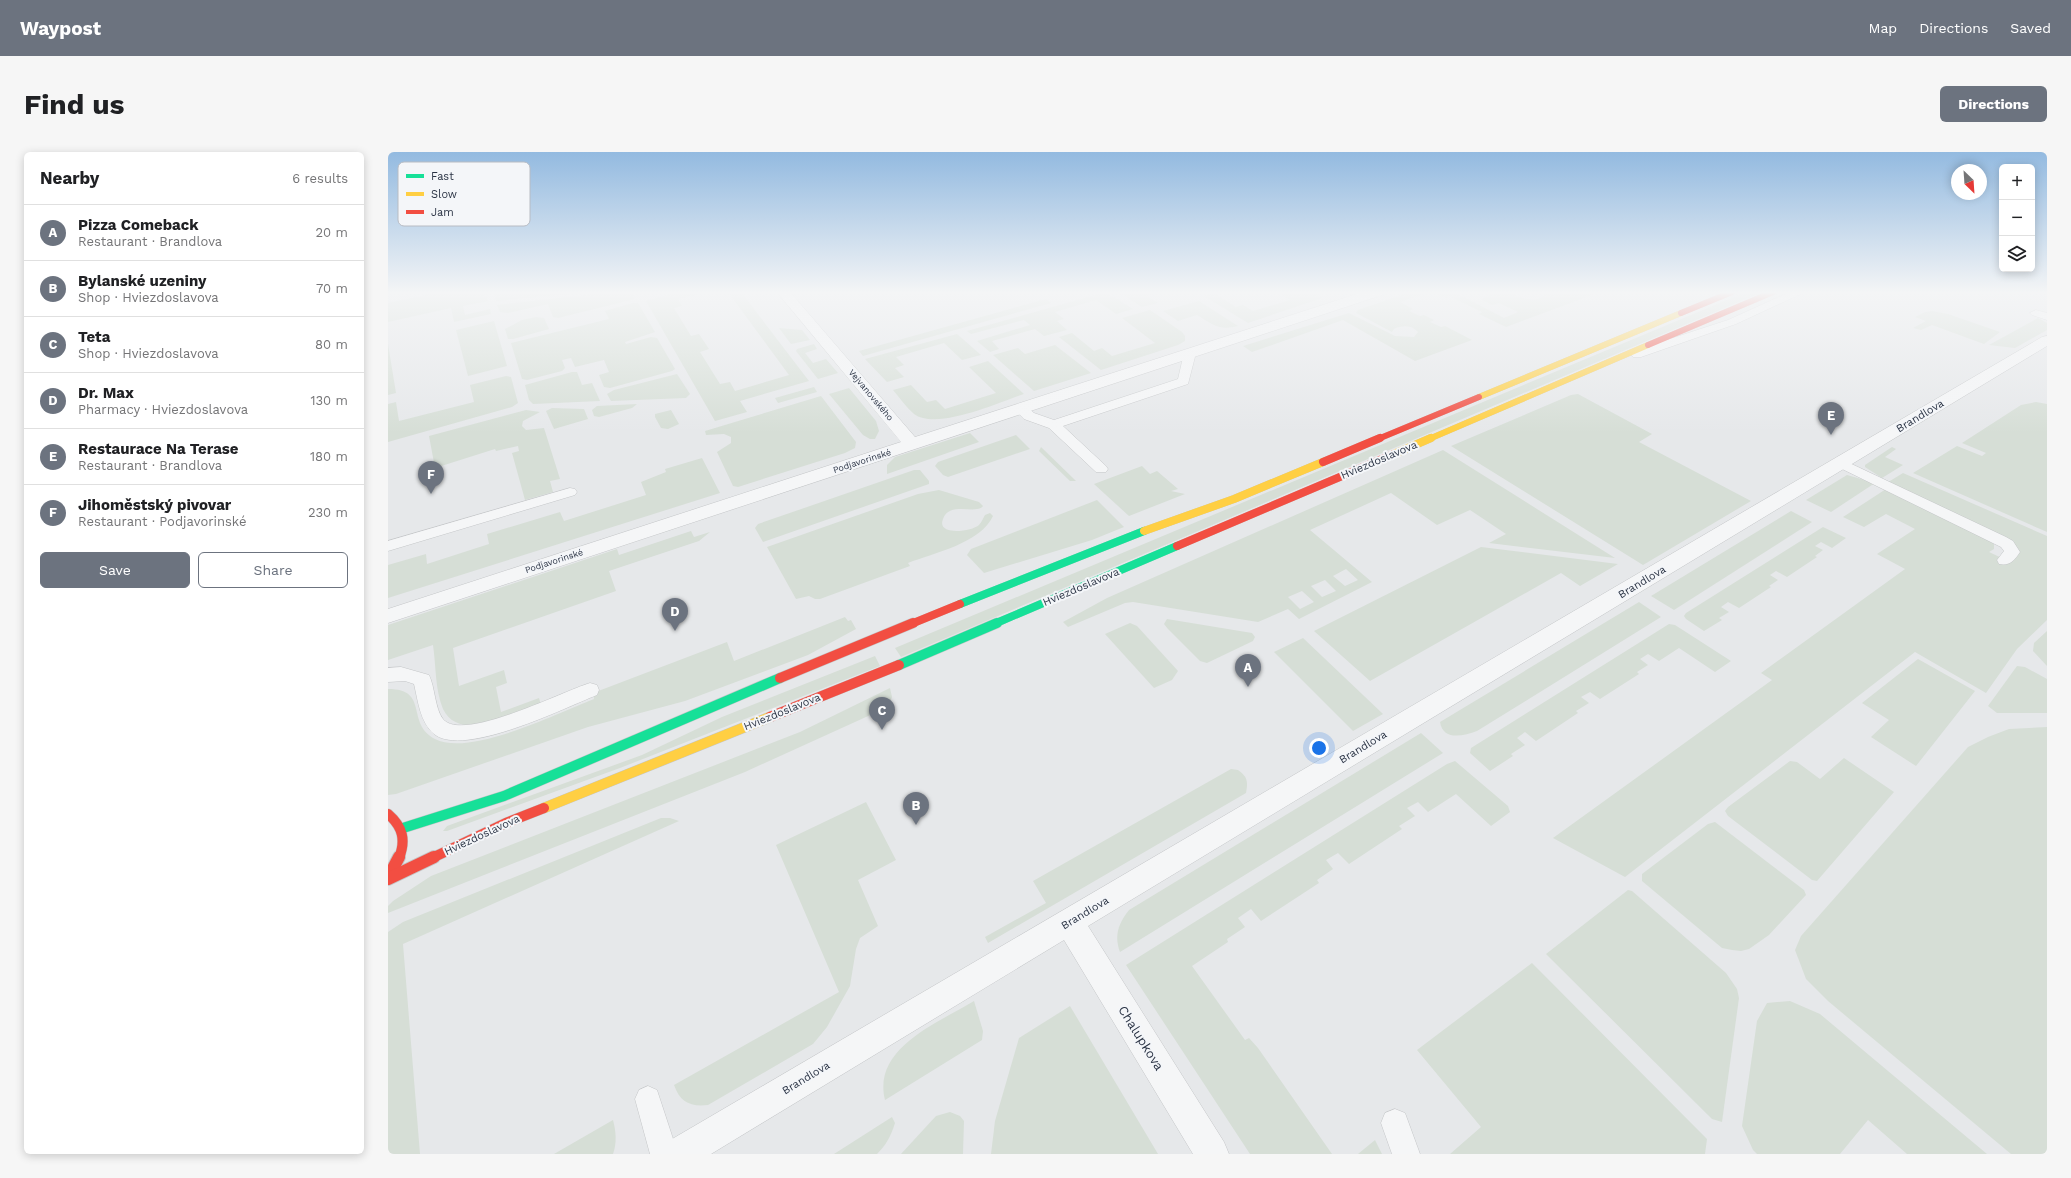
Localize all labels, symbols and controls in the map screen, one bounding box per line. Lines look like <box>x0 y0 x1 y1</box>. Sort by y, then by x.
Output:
text: Waypost <box>20 17 101 40</box>
text: Map <box>1869 20 1897 36</box>
text: Directions <box>1919 20 1988 36</box>
text: Saved <box>2010 20 2051 36</box>
button: Directions <box>1940 86 2047 122</box>
text: Find us <box>24 88 124 121</box>
legend <box>398 162 530 226</box>
north arrow <box>1951 164 1987 200</box>
map controls <box>1999 164 2035 272</box>
button: + <box>1999 164 2035 200</box>
text: Nearby <box>40 168 99 188</box>
text: Fast <box>431 170 454 183</box>
text: 6 results <box>292 171 348 186</box>
text: Slow <box>431 188 457 201</box>
button: − <box>1999 200 2035 236</box>
text: Jam <box>431 206 454 219</box>
text: Pizza Comeback <box>78 216 199 234</box>
text: A <box>49 225 57 240</box>
text: 20 m <box>316 225 348 240</box>
text: Restaurant · Brandlova <box>78 234 222 249</box>
button: layers <box>1999 236 2035 272</box>
text: Bylanské uzeniny <box>78 272 206 290</box>
text: B <box>49 281 57 296</box>
text: 70 m <box>316 281 348 296</box>
text: Shop · Hviezdoslavova <box>78 290 219 305</box>
text: Teta <box>78 328 110 346</box>
text: C <box>49 337 57 352</box>
text: 80 m <box>315 337 348 352</box>
text: Shop · Hviezdoslavova <box>78 346 219 361</box>
street label: Vejvanovského <box>847 367 895 423</box>
text: Dr. Max <box>78 384 134 402</box>
text: D <box>48 393 58 408</box>
text: 130 m <box>310 393 348 408</box>
street label: Brandlova <box>1894 397 1946 435</box>
text: Pharmacy · Hviezdoslavova <box>78 402 248 417</box>
pin: E <box>1818 402 1844 435</box>
street label: Hviezdoslavova <box>1339 438 1419 482</box>
text: Restaurace Na Terase <box>78 440 239 458</box>
street label: Podjavorinské <box>832 447 892 475</box>
text: E <box>49 449 57 464</box>
text: 180 m <box>310 449 348 464</box>
text: Restaurant · Brandlova <box>78 458 222 473</box>
pin: F <box>418 461 444 494</box>
text: Jihoměstský pivovar <box>78 496 231 514</box>
text: F <box>49 505 57 520</box>
text: 230 m <box>308 505 348 520</box>
text: Restaurant · Podjavorinské <box>78 514 247 529</box>
street label: Podjavorinské <box>524 547 584 575</box>
button: Save <box>40 552 190 588</box>
button: Share <box>198 552 348 588</box>
street label: Brandlova <box>1616 563 1668 601</box>
street label: Hviezdoslavova <box>1041 565 1121 609</box>
pin: D <box>662 598 688 631</box>
pin: A <box>1235 654 1261 687</box>
street label: Hviezdoslavova <box>742 691 822 733</box>
pin: C <box>869 697 895 730</box>
street label: Brandlova <box>1337 728 1389 766</box>
your location <box>1309 738 1329 758</box>
pin: B <box>903 792 929 825</box>
street label: Hviezdoslavova <box>442 812 522 858</box>
street label: Brandlova <box>1059 894 1111 932</box>
street label: Chalupkova <box>1115 1003 1167 1074</box>
street label: Brandlova <box>780 1059 832 1097</box>

